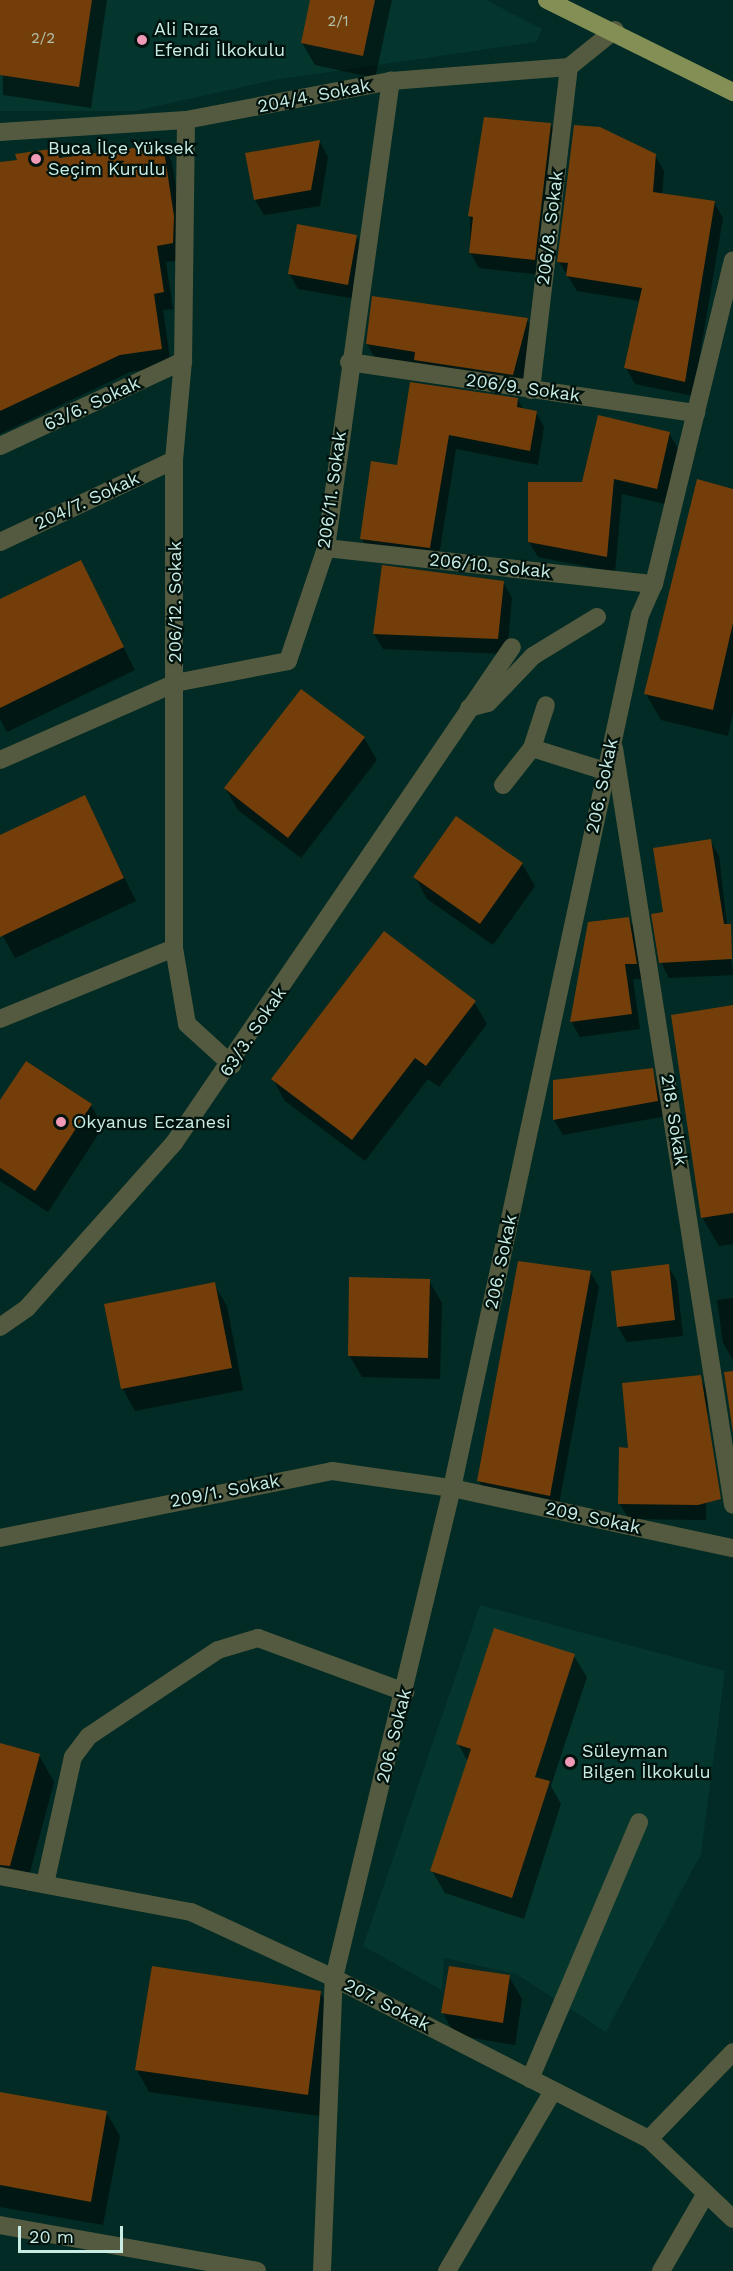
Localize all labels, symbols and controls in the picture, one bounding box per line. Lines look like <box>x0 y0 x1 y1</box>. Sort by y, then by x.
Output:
house number: 2/1 <box>327 13 349 31</box>
place label: Ali Rıza Efendi İlkokulu <box>154 19 285 62</box>
house number: 2/2 <box>31 30 55 48</box>
marker: Ali Rıza Efendi İlkokulu <box>135 33 149 47</box>
street label: 204/4. Sokak <box>256 74 372 118</box>
place label: Buca İlçe Yüksek Seçim Kurulu <box>48 138 195 180</box>
marker: Buca İlçe Yüksek Seçim Kurulu <box>29 152 43 166</box>
street label: 206/8. Sokak <box>532 170 568 286</box>
street label: 206/9. Sokak <box>465 369 581 407</box>
street label: 63/6. Sokak <box>40 372 144 436</box>
street label: 206/11. Sokak <box>313 430 351 550</box>
street label: 204/7. Sokak <box>31 467 143 535</box>
street label: 206/12. Sokak <box>164 541 186 663</box>
street label: 206/10. Sokak <box>428 549 552 583</box>
street label: 206. Sokak <box>581 737 623 835</box>
street label: 63/3. Sokak <box>215 983 291 1081</box>
street label: 218. Sokak <box>656 1073 692 1167</box>
place label: Okyanus Eczanesi <box>73 1111 231 1133</box>
marker: Okyanus Eczanesi <box>54 1115 68 1129</box>
street label: 206. Sokak <box>480 1213 522 1311</box>
street label: 209/1. Sokak <box>168 1470 282 1512</box>
street label: 209. Sokak <box>544 1497 642 1539</box>
street label: 206. Sokak <box>372 1687 416 1785</box>
place label: Süleyman Bilgen İlkokulu <box>582 1741 711 1784</box>
marker: Süleyman Bilgen İlkokulu <box>563 1755 577 1769</box>
street label: 207. Sokak <box>340 1974 434 2036</box>
scale bar <box>21 2214 126 2252</box>
text: 20 m <box>29 2226 74 2247</box>

